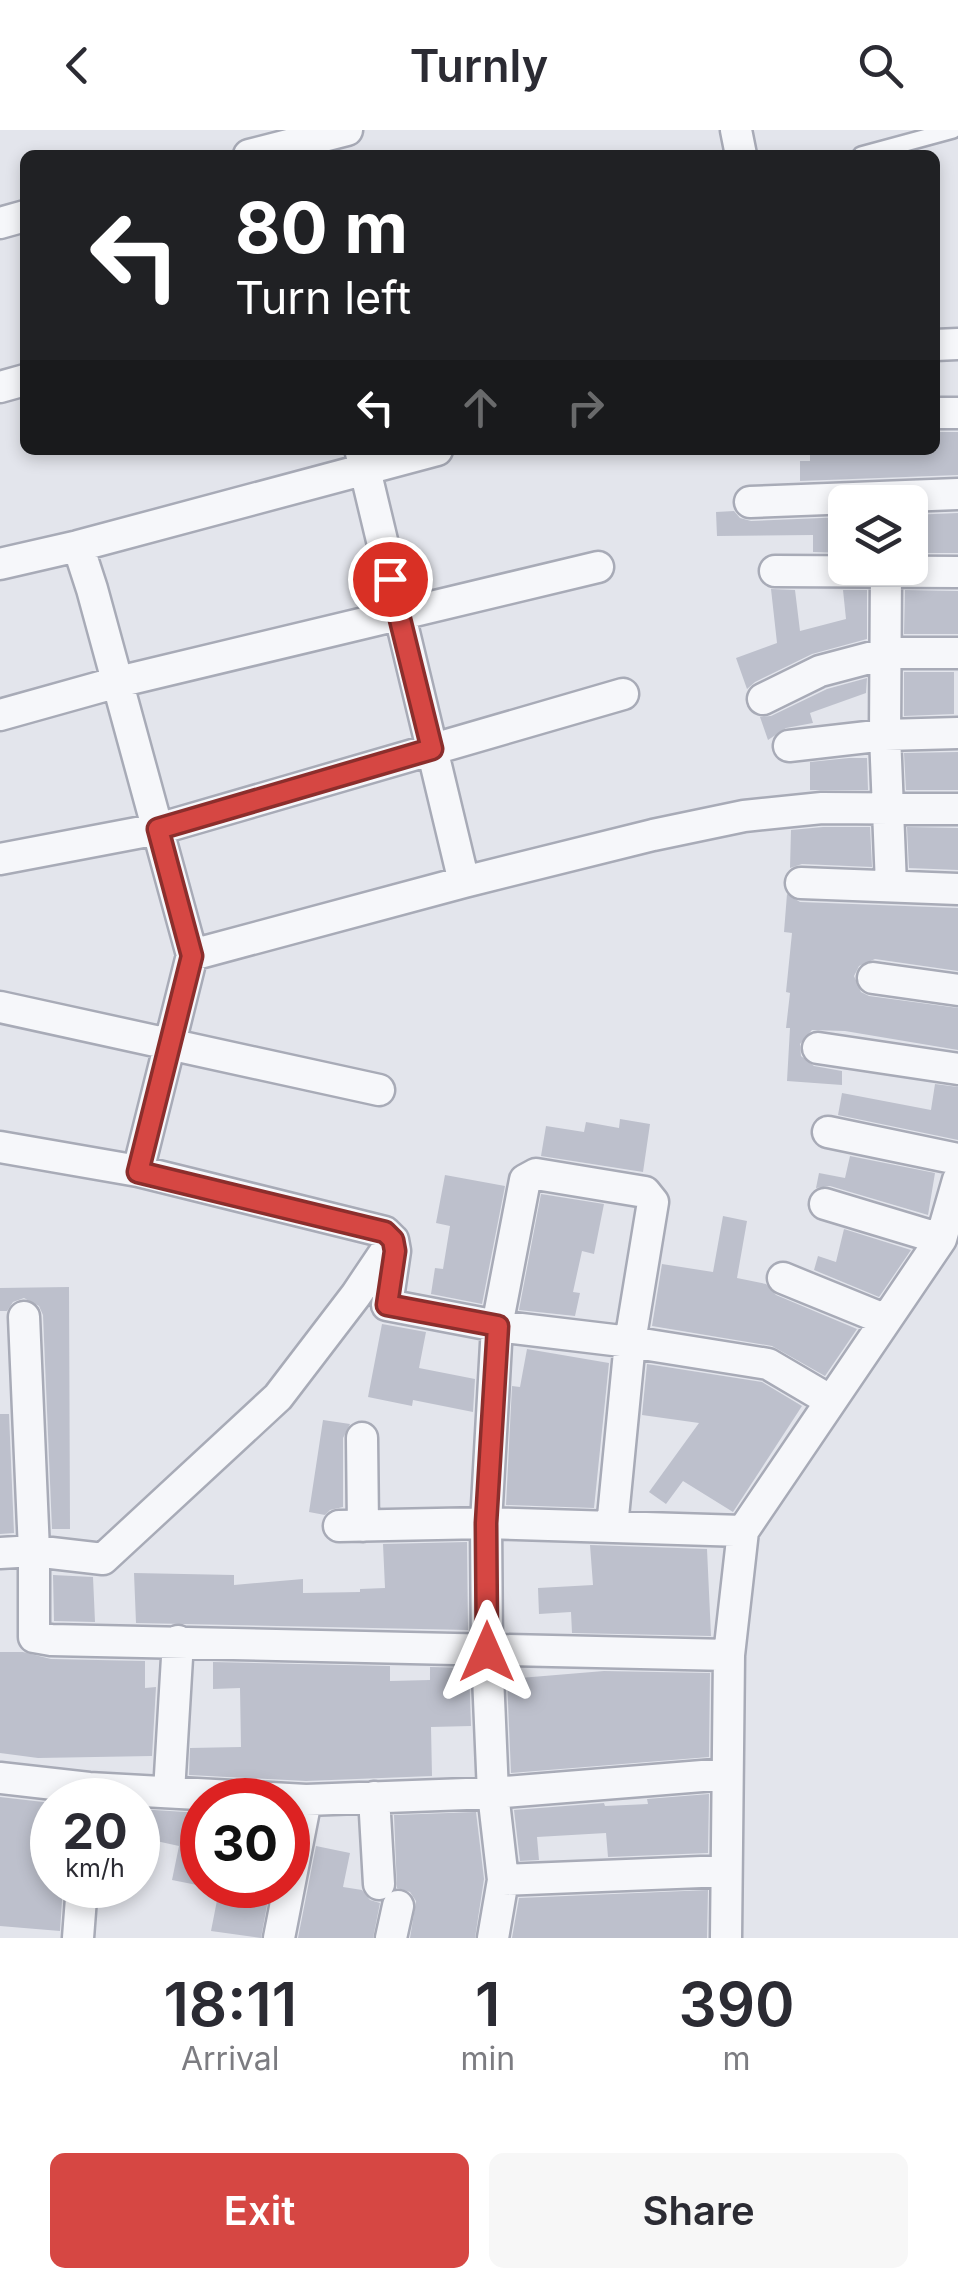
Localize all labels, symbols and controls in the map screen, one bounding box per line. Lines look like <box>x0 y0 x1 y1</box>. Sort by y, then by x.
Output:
icon: back <box>50 38 105 93</box>
text: Turnly <box>410 38 548 93</box>
icon: search <box>853 38 908 93</box>
text: 80 m <box>235 185 408 270</box>
icon: left <box>70 190 200 320</box>
text: Turn left <box>235 270 411 325</box>
icon: left <box>348 380 403 435</box>
icon: ahead <box>453 380 508 435</box>
icon: right <box>558 380 613 435</box>
map controls <box>828 485 928 585</box>
button: layers <box>828 485 928 585</box>
pin <box>348 537 433 622</box>
icon: arrive <box>363 552 418 607</box>
position arrow <box>435 1600 539 1704</box>
speed limit sign: 30 <box>180 1778 310 1908</box>
text: 20 <box>62 1801 128 1861</box>
text: km/h <box>65 1853 125 1883</box>
text: 18:11 <box>163 1968 297 2040</box>
text: 1 <box>475 1968 500 2040</box>
text: 390 <box>678 1968 795 2040</box>
text: Arrival <box>181 2039 279 2078</box>
text: min <box>460 2039 515 2078</box>
text: m <box>723 2039 751 2078</box>
button: Exit <box>50 2153 469 2268</box>
button: Share <box>489 2153 908 2268</box>

